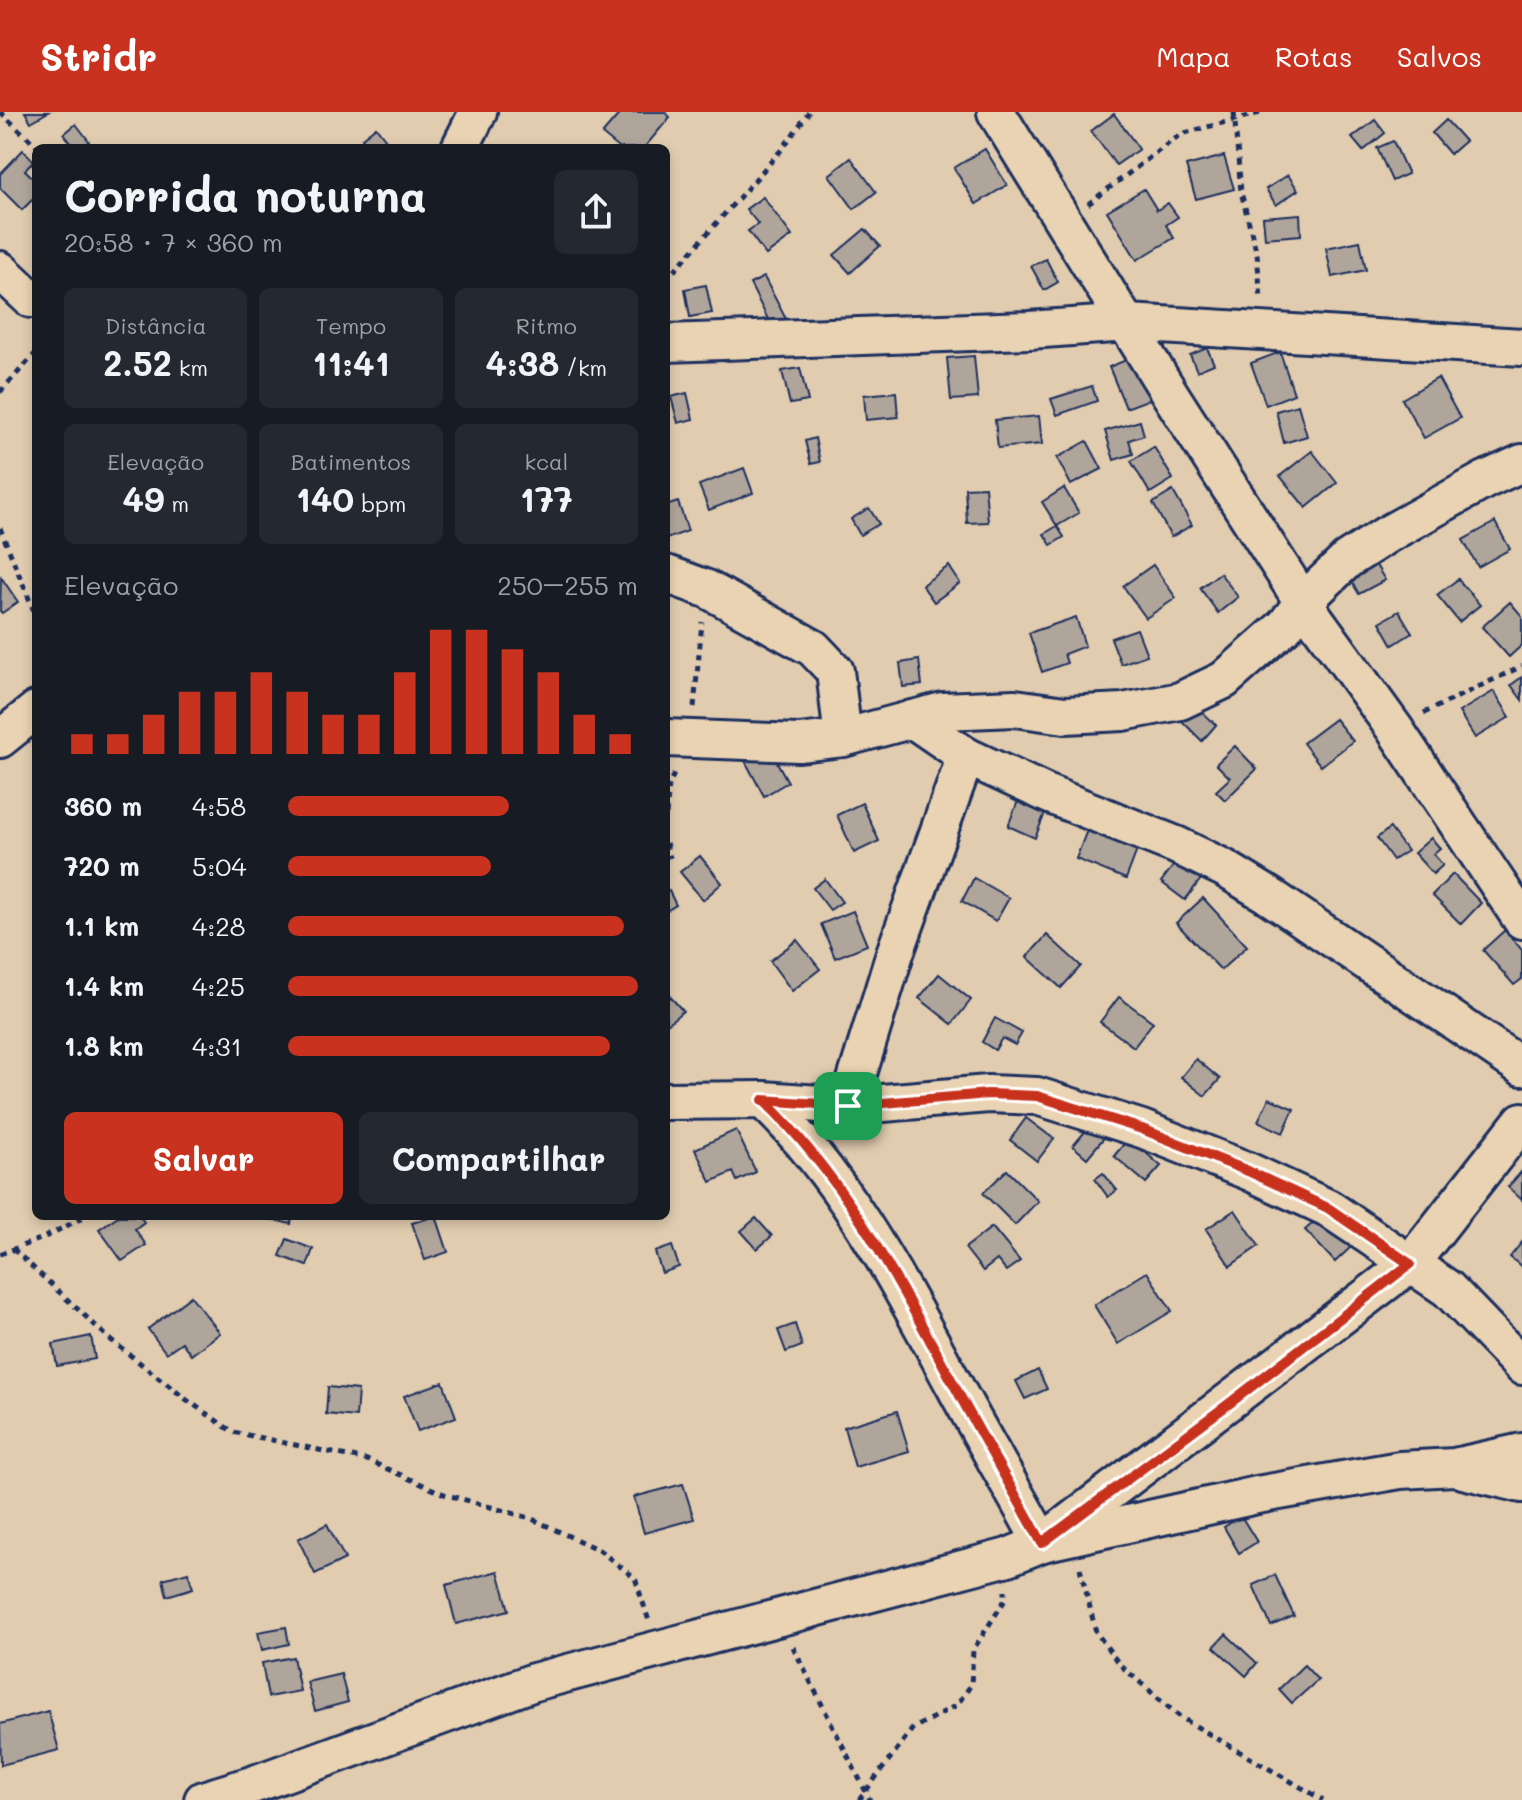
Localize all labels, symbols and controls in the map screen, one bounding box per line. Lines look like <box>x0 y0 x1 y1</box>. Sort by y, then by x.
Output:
text: Stridr <box>40 31 157 81</box>
text: Mapa <box>1156 38 1231 74</box>
text: Rotas <box>1275 38 1353 74</box>
text: Salvos <box>1397 38 1482 74</box>
text: Corrida noturna <box>64 166 427 223</box>
button: share <box>554 170 638 254</box>
text: 20:58 · 7 × 360 m <box>64 225 283 259</box>
text: Distância <box>105 311 206 340</box>
text: Tempo <box>316 311 386 340</box>
text: Ritmo <box>516 311 577 340</box>
text: 2.52 <box>103 340 172 385</box>
text: 11:41 <box>312 340 390 385</box>
text: 4:38 <box>486 340 559 385</box>
text: km <box>172 353 208 382</box>
text: /km <box>559 353 607 382</box>
text: Elevação <box>107 447 204 476</box>
text: Batimentos <box>291 447 411 476</box>
text: kcal <box>524 447 568 476</box>
text: 49 <box>122 476 164 521</box>
text: 140 <box>296 476 354 521</box>
text: 177 <box>520 476 573 521</box>
text: m <box>164 489 189 518</box>
text: bpm <box>354 489 406 518</box>
text: Elevação <box>64 568 178 602</box>
text: 250–255 m <box>497 568 638 602</box>
text: 360 m <box>64 789 142 823</box>
text: 4:58 <box>192 789 246 823</box>
text: 720 m <box>64 849 140 883</box>
text: 5:04 <box>192 849 247 883</box>
text: 1.1 km <box>64 909 139 943</box>
text: 4:28 <box>192 909 246 943</box>
text: 1.4 km <box>64 969 144 1003</box>
text: 4:25 <box>192 969 245 1003</box>
text: 1.8 km <box>64 1029 144 1063</box>
text: 4:31 <box>192 1029 242 1063</box>
pin <box>814 1072 882 1140</box>
icon: arrive <box>826 1084 870 1128</box>
button: Salvar <box>64 1112 343 1204</box>
button: Compartilhar <box>359 1112 638 1204</box>

